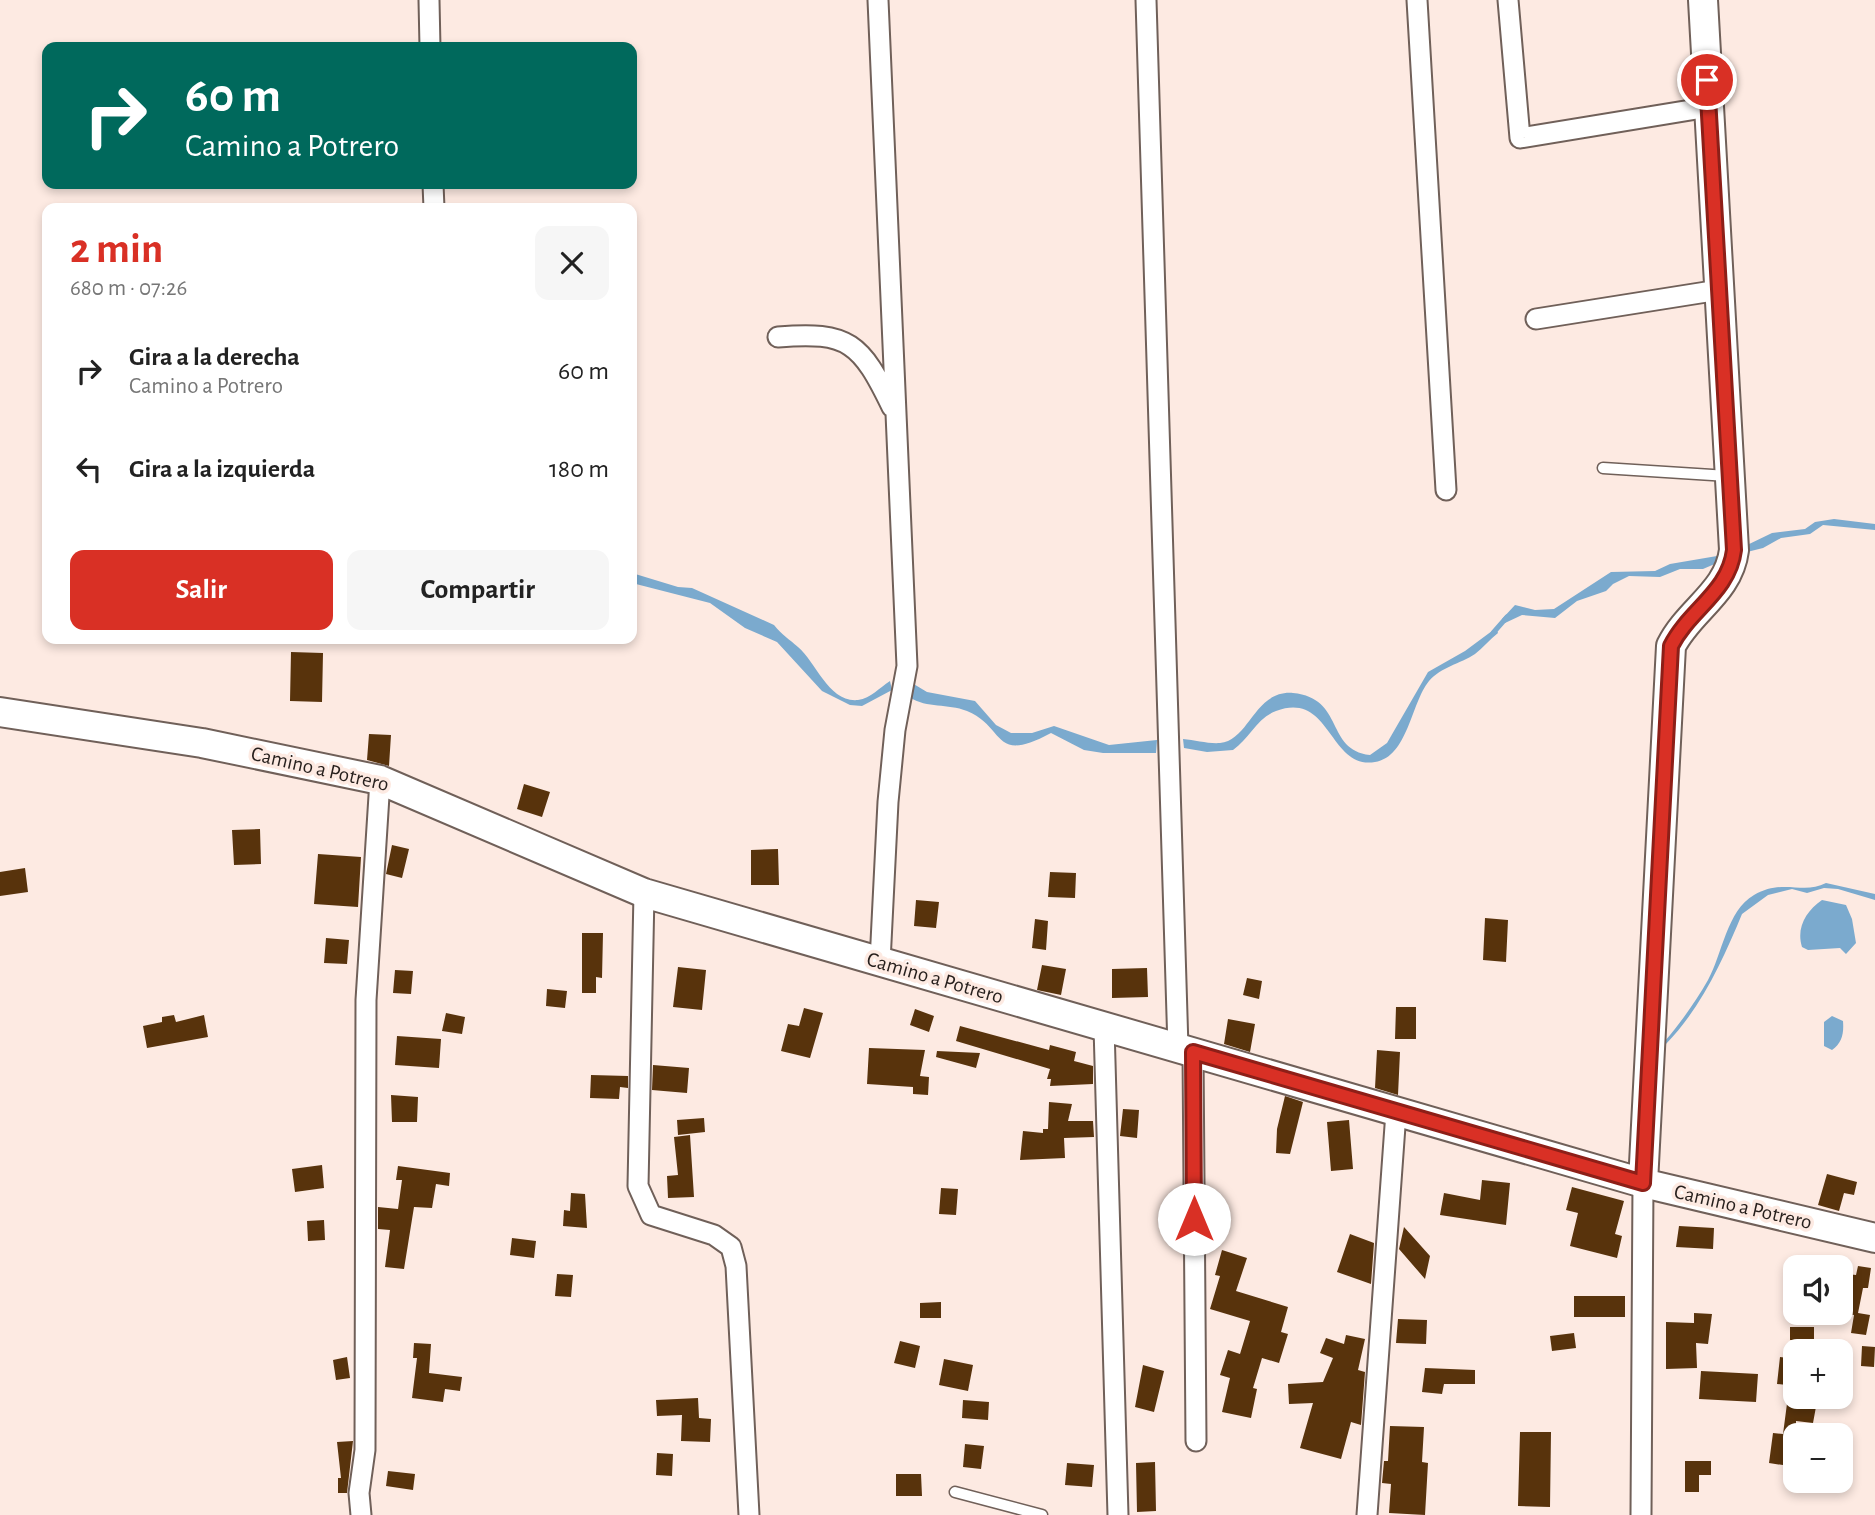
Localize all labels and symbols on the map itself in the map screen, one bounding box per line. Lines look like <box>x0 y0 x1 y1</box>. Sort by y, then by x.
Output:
pin <box>1677 50 1737 110</box>
street label: Camino a Potrero <box>249 743 391 795</box>
street label: Camino a Potrero <box>865 949 1005 1007</box>
street label: Camino a Potrero <box>1672 1181 1814 1233</box>
position arrow <box>1157 1182 1231 1256</box>

